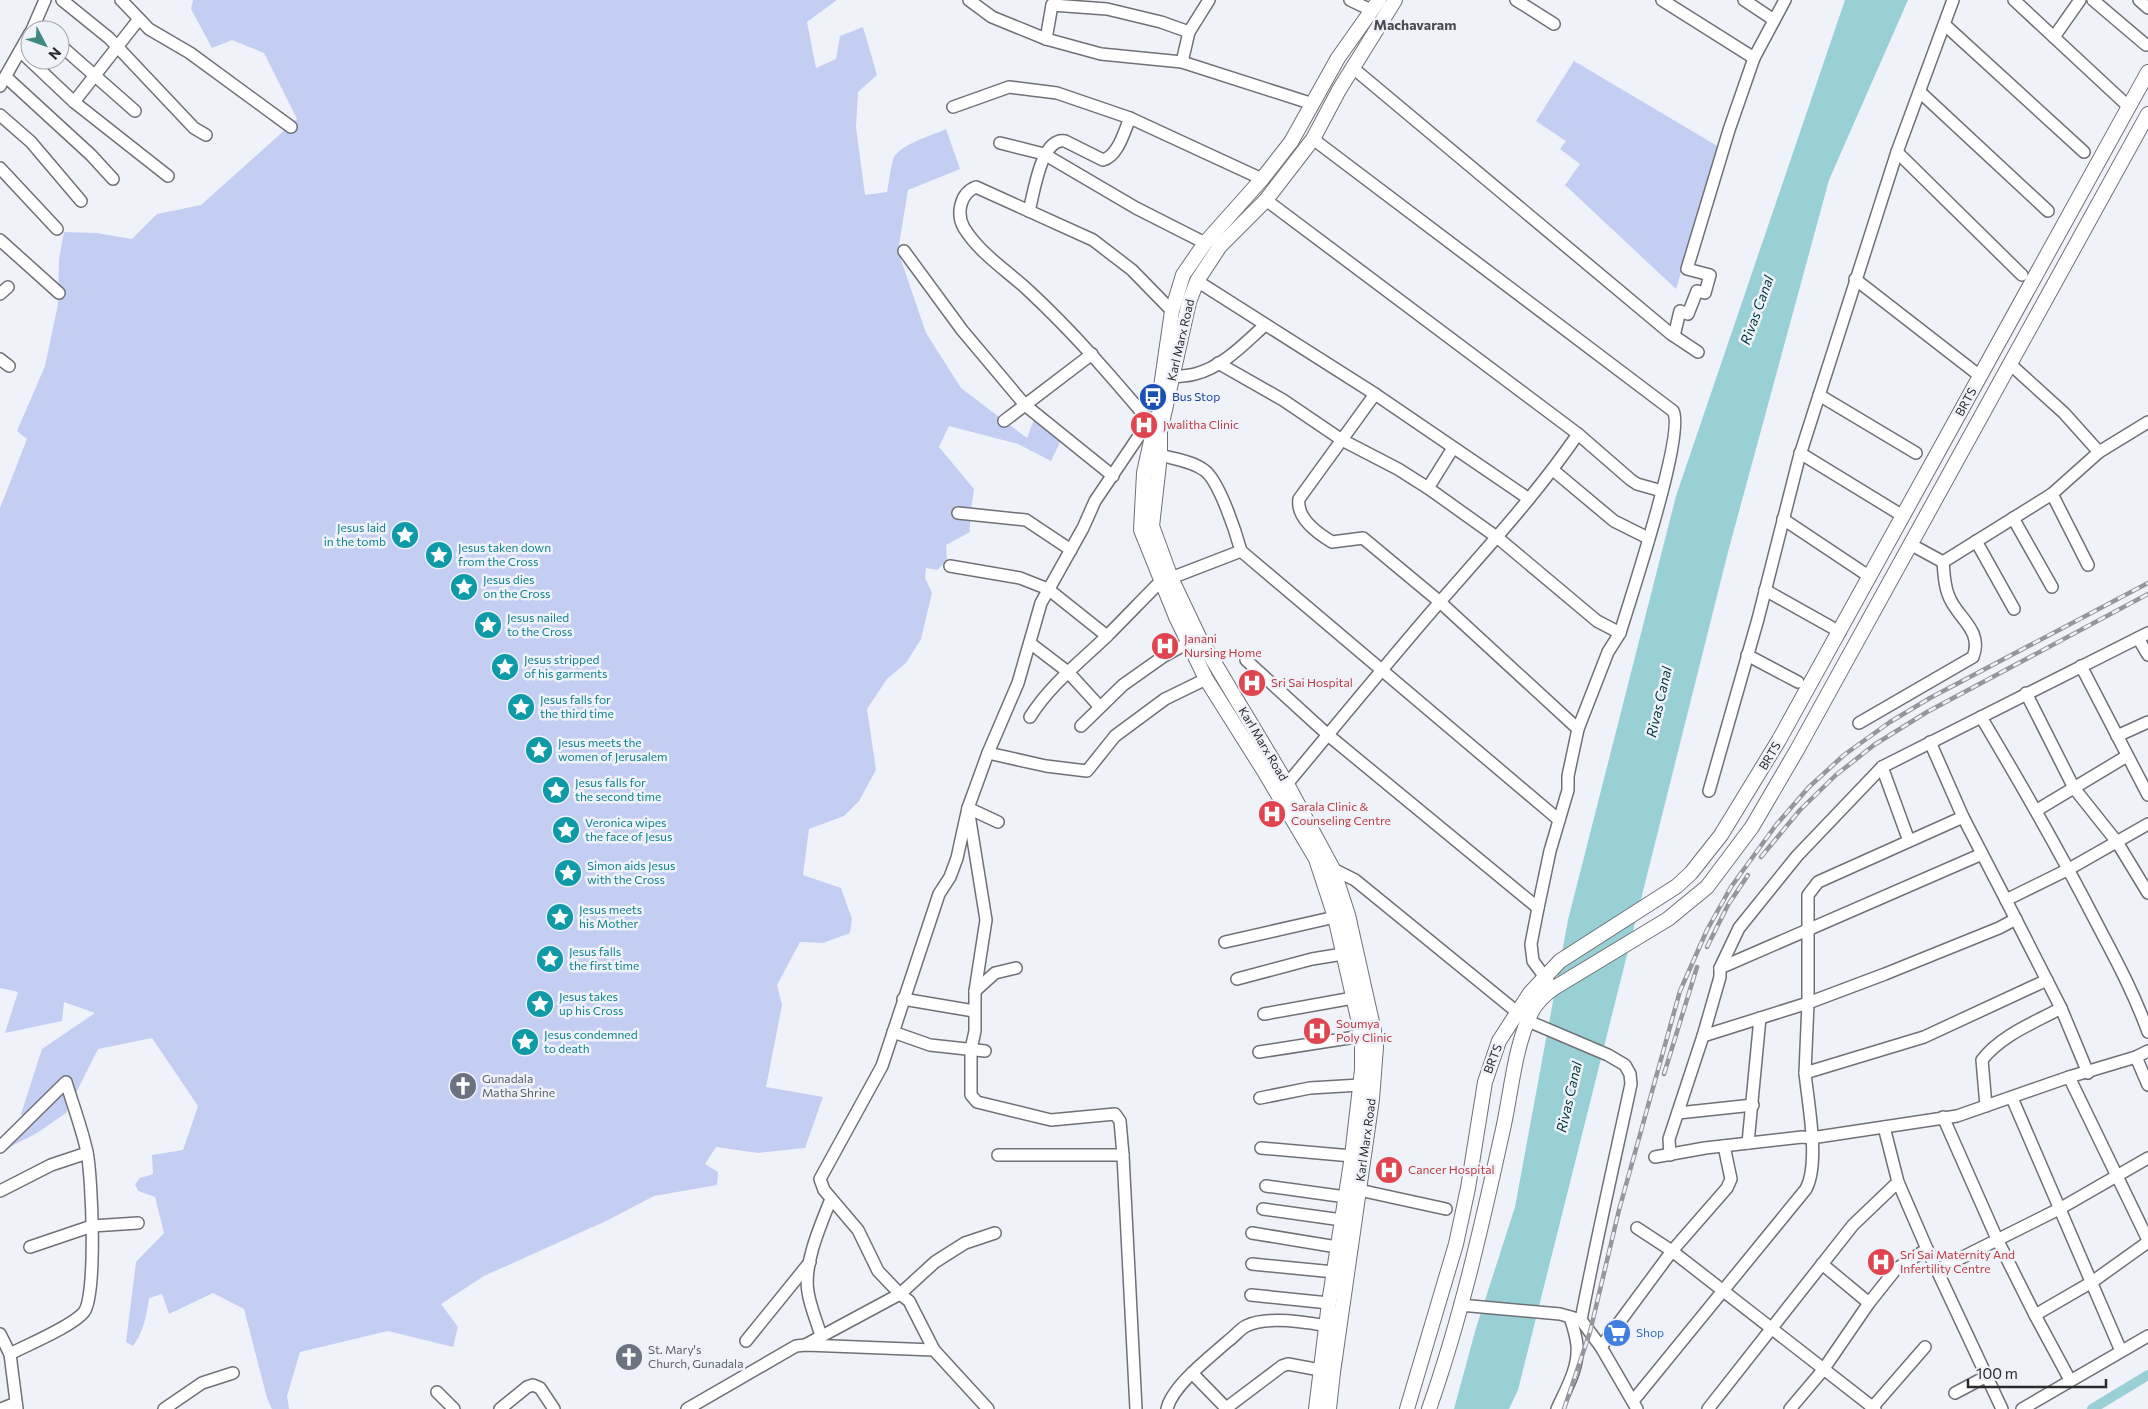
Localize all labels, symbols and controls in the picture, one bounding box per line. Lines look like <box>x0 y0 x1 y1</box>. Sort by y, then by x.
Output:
district label: Machavaram <box>1374 16 1456 33</box>
north arrow <box>20 20 70 70</box>
text: N <box>45 44 65 63</box>
water label: Rivas Canal <box>1736 273 1777 347</box>
street label: Karl Marx Road <box>1164 297 1196 382</box>
bus stop icon: Bus Stop <box>1138 382 1168 412</box>
street label: BRTS <box>1952 385 1979 418</box>
place label: Bus Stop <box>1172 389 1220 403</box>
hospital icon: Jwalitha Clinic <box>1129 410 1159 440</box>
place label: Jwalitha Clinic <box>1163 417 1239 432</box>
place label: Jesus laid in the tomb <box>324 520 386 548</box>
place icon: Jesus laid in the tomb <box>390 520 420 550</box>
place icon: Jesus taken down from the Cross <box>424 540 454 570</box>
place label: Jesus taken down from the Cross <box>458 540 551 568</box>
place icon: Jesus dies on the Cross <box>449 572 479 602</box>
place label: Jesus dies on the Cross <box>483 572 551 600</box>
place icon: Jesus nailed to the Cross <box>473 610 503 640</box>
place label: Jesus nailed to the Cross <box>507 610 573 638</box>
hospital icon: Janani Nursing Home <box>1150 631 1180 661</box>
place label: Janani Nursing Home <box>1184 631 1262 659</box>
place icon: Jesus stripped of his garments <box>490 652 520 682</box>
place label: Jesus stripped of his garments <box>524 652 607 680</box>
water label: Rivas Canal <box>1642 664 1675 739</box>
hospital icon: Sri Sai Hospital <box>1237 668 1267 698</box>
place label: Sri Sai Hospital <box>1271 675 1353 689</box>
place icon: Jesus falls for the third time <box>506 692 536 722</box>
place label: Jesus falls for the third time <box>540 692 614 720</box>
street label: Karl Marx Road <box>1236 704 1291 783</box>
place icon: Jesus meets the women of Jerusalem <box>524 735 554 765</box>
place label: Jesus meets the women of Jerusalem <box>558 735 668 764</box>
street label: BRTS <box>1755 739 1783 772</box>
place icon: Jesus falls for the second time <box>541 775 571 805</box>
place label: Jesus falls for the second time <box>575 775 661 803</box>
hospital icon: Sarala Clinic & Counseling Centre <box>1257 799 1287 829</box>
place label: Sarala Clinic & Counseling Centre <box>1291 799 1391 827</box>
place icon: Veronica wipes the face of Jesus <box>551 815 581 845</box>
place label: Veronica wipes the face of Jesus <box>585 815 672 844</box>
place icon: Simon aids Jesus with the Cross <box>553 858 583 888</box>
place label: Simon aids Jesus with the Cross <box>587 858 675 886</box>
place icon: Jesus meets his Mother <box>545 902 575 932</box>
place label: Jesus meets his Mother <box>579 902 642 930</box>
place icon: Jesus falls the first time <box>535 944 565 974</box>
place label: Jesus falls the first time <box>569 944 639 972</box>
place icon: Jesus takes up his Cross <box>525 989 555 1019</box>
place label: Jesus takes up his Cross <box>559 989 624 1017</box>
hospital icon: Soumya Poly Clinic <box>1302 1016 1332 1046</box>
place label: Soumya Poly Clinic <box>1336 1016 1392 1044</box>
place icon: Jesus condemned to death <box>510 1027 540 1057</box>
place label: Jesus condemned to death <box>544 1027 638 1055</box>
street label: BRTS <box>1480 1042 1504 1075</box>
water label: Rivas Canal <box>1552 1059 1585 1134</box>
church icon: Gunadala Matha Shrine <box>448 1071 478 1101</box>
place label: Gunadala Matha Shrine <box>482 1071 555 1099</box>
street label: Karl Marx Road <box>1352 1097 1378 1182</box>
hospital icon: Cancer Hospital <box>1374 1155 1404 1185</box>
place label: Cancer Hospital <box>1408 1162 1495 1176</box>
hospital icon: Sri Sai Maternity And Infertility Centre <box>1866 1247 1896 1277</box>
place label: Sri Sai Maternity And Infertility Centre <box>1900 1247 2015 1275</box>
supermarket icon: Shop <box>1602 1318 1632 1348</box>
place label: Shop <box>1636 1325 1664 1339</box>
church icon: St. Mary's Church, Gunadala <box>614 1342 644 1372</box>
place label: St. Mary's Church, Gunadala <box>648 1342 743 1370</box>
scale bar <box>1968 1356 2106 1388</box>
text: 100 m <box>1976 1364 2018 1382</box>

